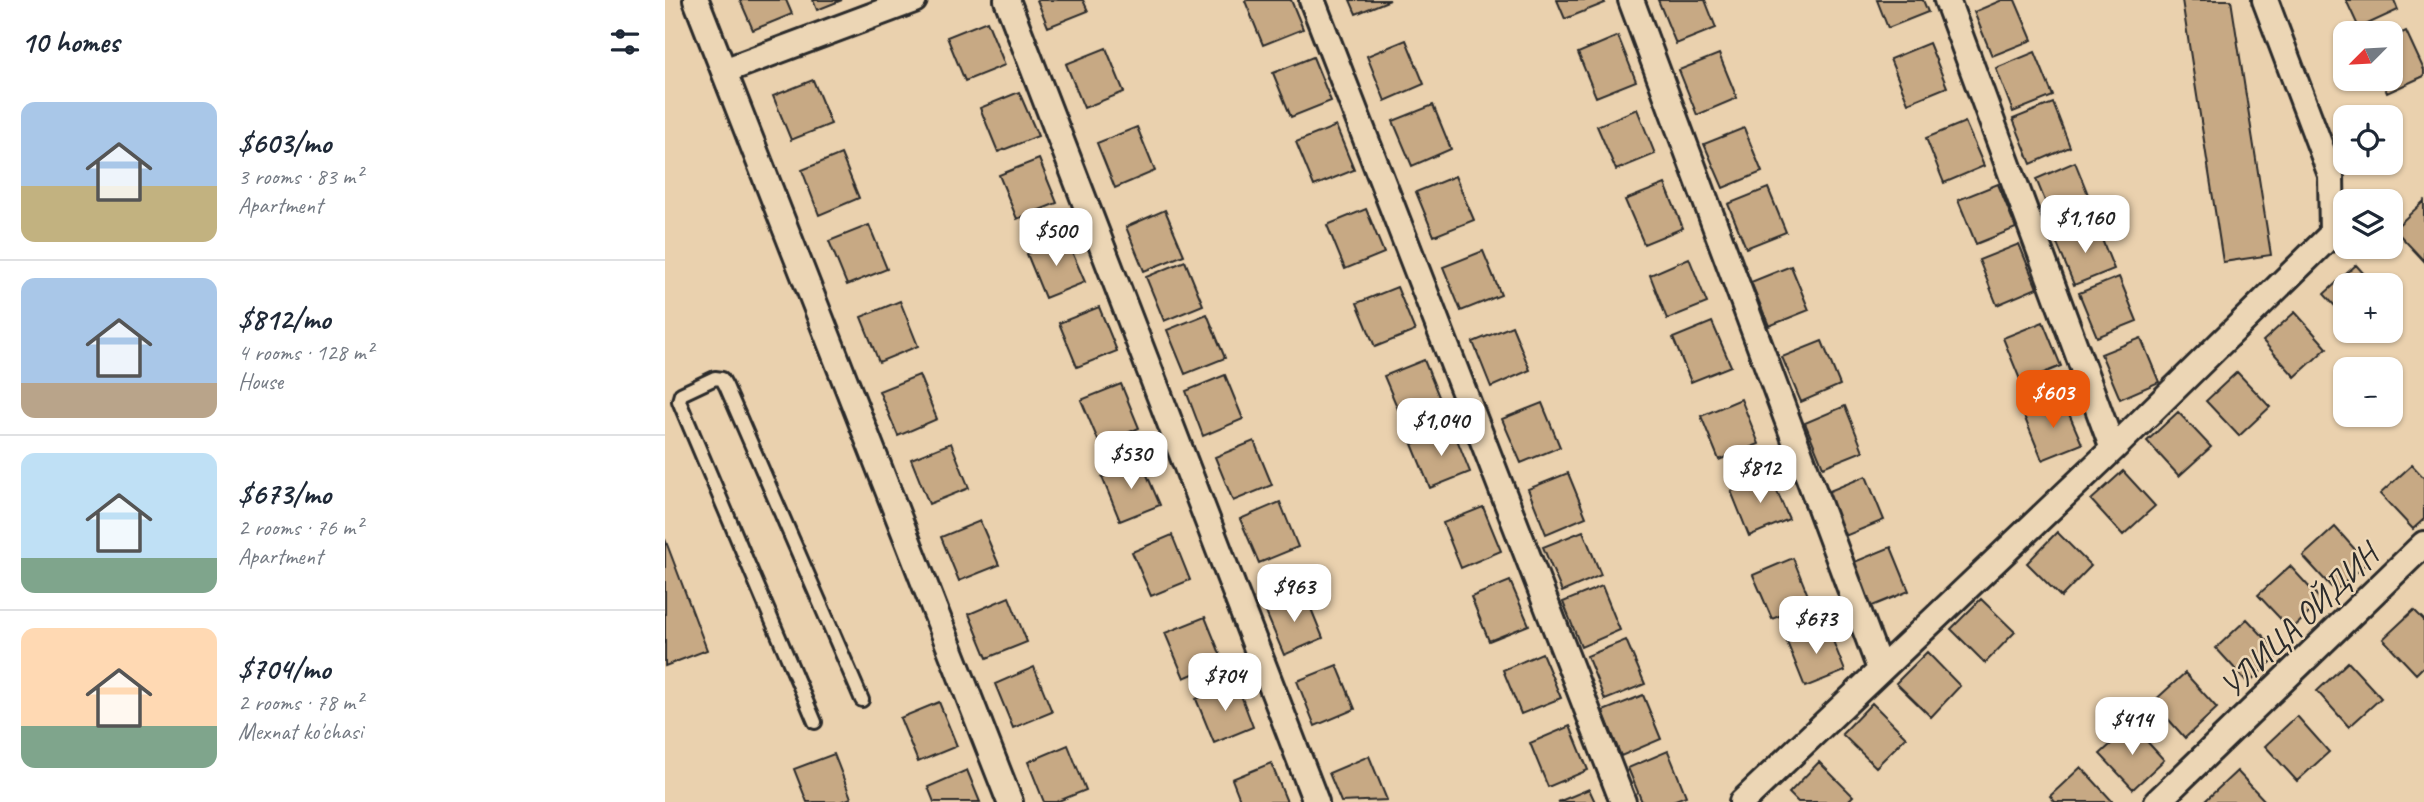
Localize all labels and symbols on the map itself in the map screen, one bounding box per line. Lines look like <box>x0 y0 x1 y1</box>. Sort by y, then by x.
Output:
north arrow <box>2333 21 2403 91</box>
pin: $1,160 <box>2028 196 2142 255</box>
pin: $500 <box>1015 208 1097 268</box>
pin: $603 <box>2012 370 2094 430</box>
pin: $1,040 <box>1384 398 1498 458</box>
pin: $530 <box>1090 432 1172 491</box>
pin: $812 <box>1719 446 1801 505</box>
street label: УЛИЦА ОЙДИН <box>2211 532 2390 707</box>
pin: $963 <box>1253 564 1335 624</box>
pin: $673 <box>1775 596 1857 656</box>
pin: $704 <box>1184 654 1266 713</box>
pin: $414 <box>2091 698 2173 757</box>

